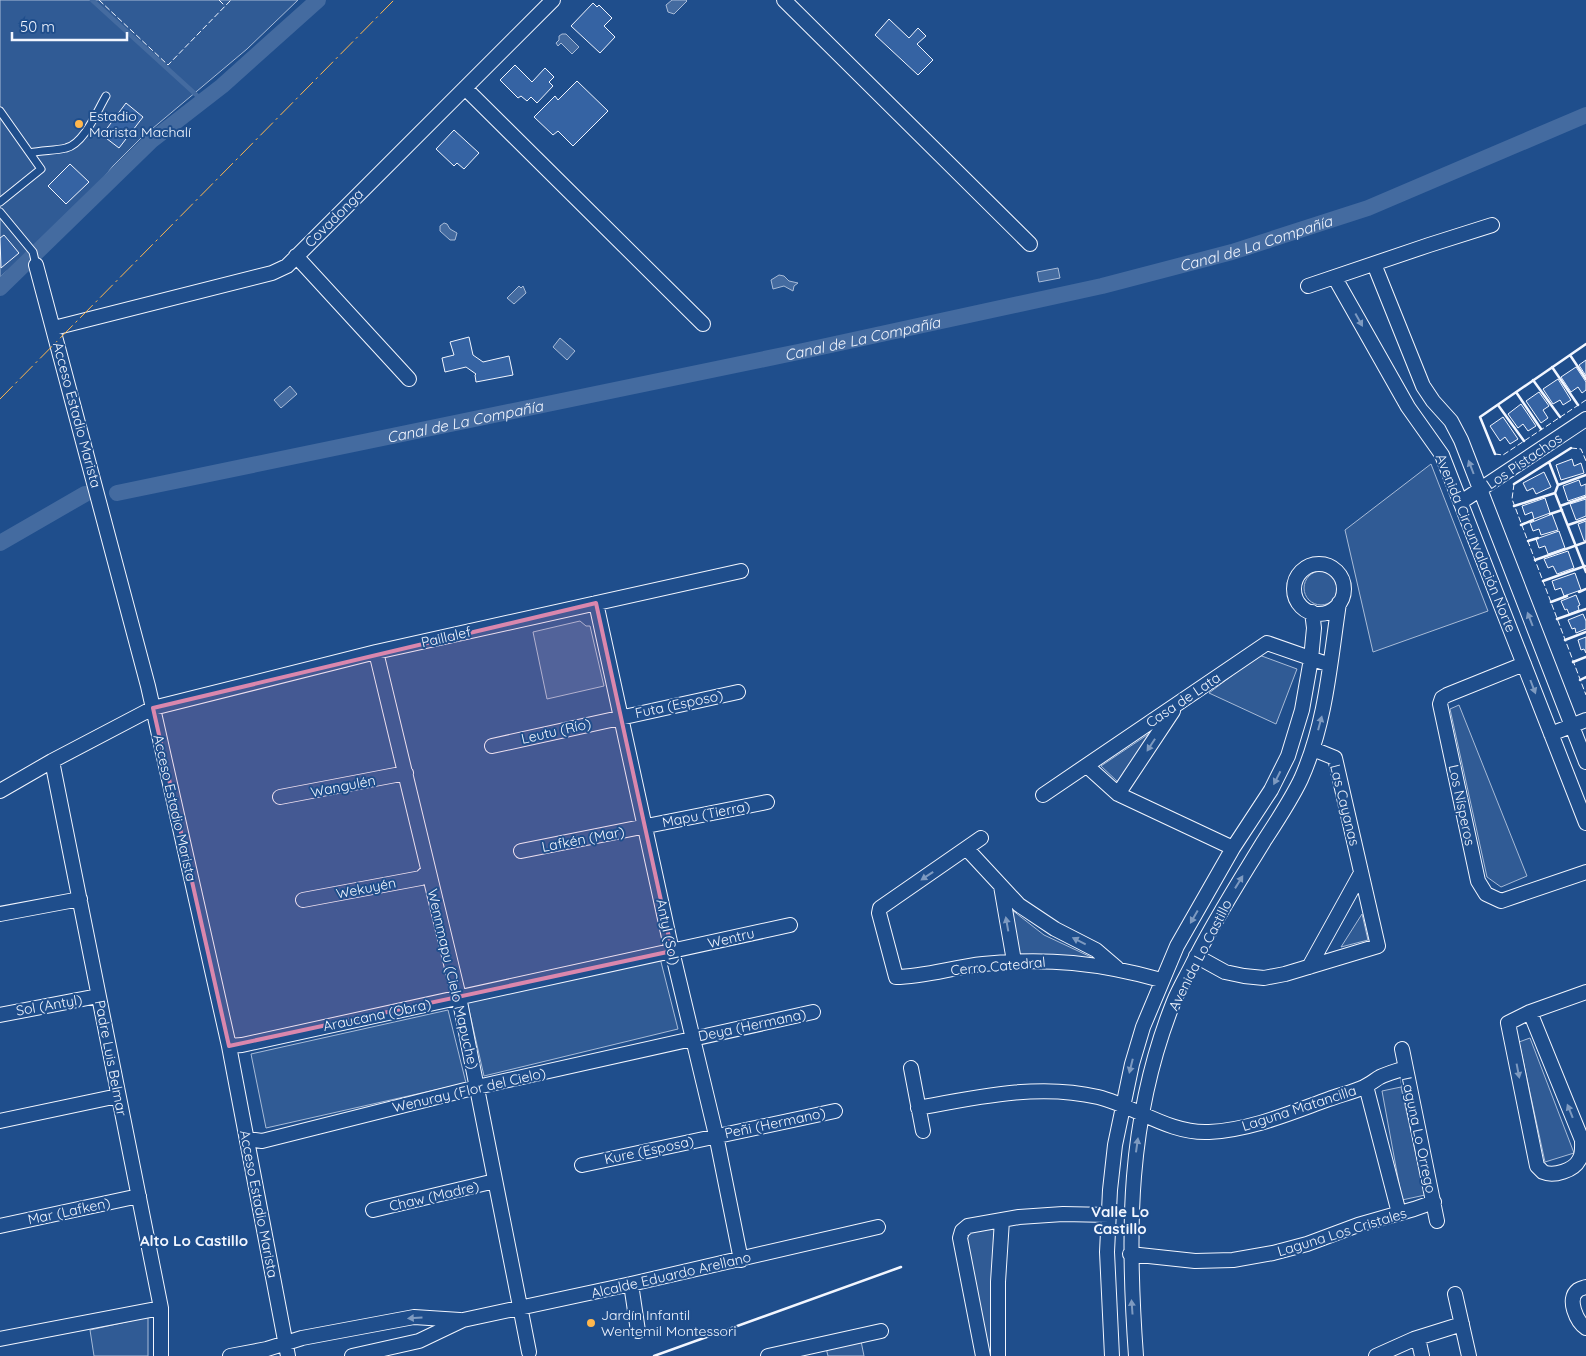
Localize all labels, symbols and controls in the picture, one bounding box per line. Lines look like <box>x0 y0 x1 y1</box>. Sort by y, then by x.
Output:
scale bar <box>12 10 128 42</box>
text: 50 m <box>20 17 55 36</box>
place label: Estadio Marista Machalí <box>89 107 191 141</box>
marker: Estadio Marista Machalí <box>73 118 85 130</box>
street label: Covadonga <box>301 185 367 251</box>
water label: Canal de La Compañía <box>1177 211 1335 275</box>
water label: Canal de La Compañía <box>783 312 943 364</box>
one-way arrow <box>1355 313 1363 328</box>
street label: Acceso Estadio Marista <box>49 340 105 490</box>
water label: Canal de La Compañía <box>385 395 545 446</box>
street label: Los Pistachos <box>1483 429 1565 493</box>
street label: Avenida Circunvalación Norte <box>1432 451 1520 635</box>
one-way arrow <box>1467 460 1475 475</box>
one-way arrow <box>1526 611 1534 626</box>
street label: Paillalef <box>419 623 473 651</box>
street label: Casa de Lata <box>1142 668 1224 732</box>
one-way arrow <box>1529 680 1537 694</box>
street label: Futa (Esposo) <box>633 686 725 722</box>
street label: Leutu (Río) <box>519 714 593 748</box>
one-way arrow <box>1317 715 1325 730</box>
street label: Acceso Estadio Marista <box>149 733 201 883</box>
one-way arrow <box>1146 738 1155 751</box>
street label: Las Cayanas <box>1326 762 1364 848</box>
street label: Los Nísperos <box>1445 763 1479 847</box>
one-way arrow <box>1273 770 1281 785</box>
street label: Wangulén <box>309 771 377 801</box>
street label: Mapu (Tierra) <box>660 797 752 831</box>
street label: Lafkén (Mar) <box>540 822 626 856</box>
one-way arrow <box>920 871 933 881</box>
street label: Wekuyén <box>335 873 397 903</box>
one-way arrow <box>1234 876 1243 889</box>
street label: Wennmapu (Cielo Mapuche) <box>423 887 483 1071</box>
street label: Avenida Lo Castillo <box>1164 896 1236 1014</box>
street label: Antyl (Sol) <box>652 897 684 967</box>
one-way arrow <box>1189 910 1198 923</box>
one-way arrow <box>1003 915 1011 931</box>
street label: Wentru <box>706 924 756 952</box>
one-way arrow <box>1071 937 1086 945</box>
street label: Cerro Catedral <box>950 953 1046 979</box>
street label: Sol (Antyl) <box>14 990 84 1020</box>
street label: Araucana (Obra) <box>321 995 433 1035</box>
street label: Padre Luis Belmar <box>91 998 131 1118</box>
street label: Deya (Hermana) <box>696 1005 808 1045</box>
one-way arrow <box>1127 1059 1135 1074</box>
street label: Wenuray (Flor del Cielo) <box>391 1064 547 1116</box>
one-way arrow <box>1514 1064 1522 1079</box>
street label: Laguna Lo Orrego <box>1398 1075 1440 1195</box>
street label: Laguna Matancilla <box>1239 1081 1359 1135</box>
street label: Peñi (Hermano) <box>723 1104 827 1142</box>
one-way arrow <box>1566 1104 1574 1118</box>
street label: Acceso Estadio Marista <box>236 1129 282 1279</box>
street label: Kure (Esposa) <box>603 1132 695 1168</box>
one-way arrow <box>1133 1137 1141 1153</box>
street label: Chaw (Madre) <box>387 1177 481 1215</box>
street label: Mar (Lafken) <box>26 1193 112 1229</box>
district label: Valle Lo Castillo <box>1091 1202 1149 1238</box>
street label: Laguna Los Cristales <box>1275 1204 1409 1260</box>
district label: Alto Lo Castillo <box>140 1231 248 1250</box>
street label: Alcalde Eduardo Arellano <box>589 1248 753 1302</box>
one-way arrow <box>1128 1299 1136 1315</box>
place label: Jardín Infantil Wentemil Montessori <box>601 1306 736 1340</box>
one-way arrow <box>406 1315 422 1323</box>
marker: Jardín Infantil Wentemil Montessori <box>585 1317 597 1329</box>

